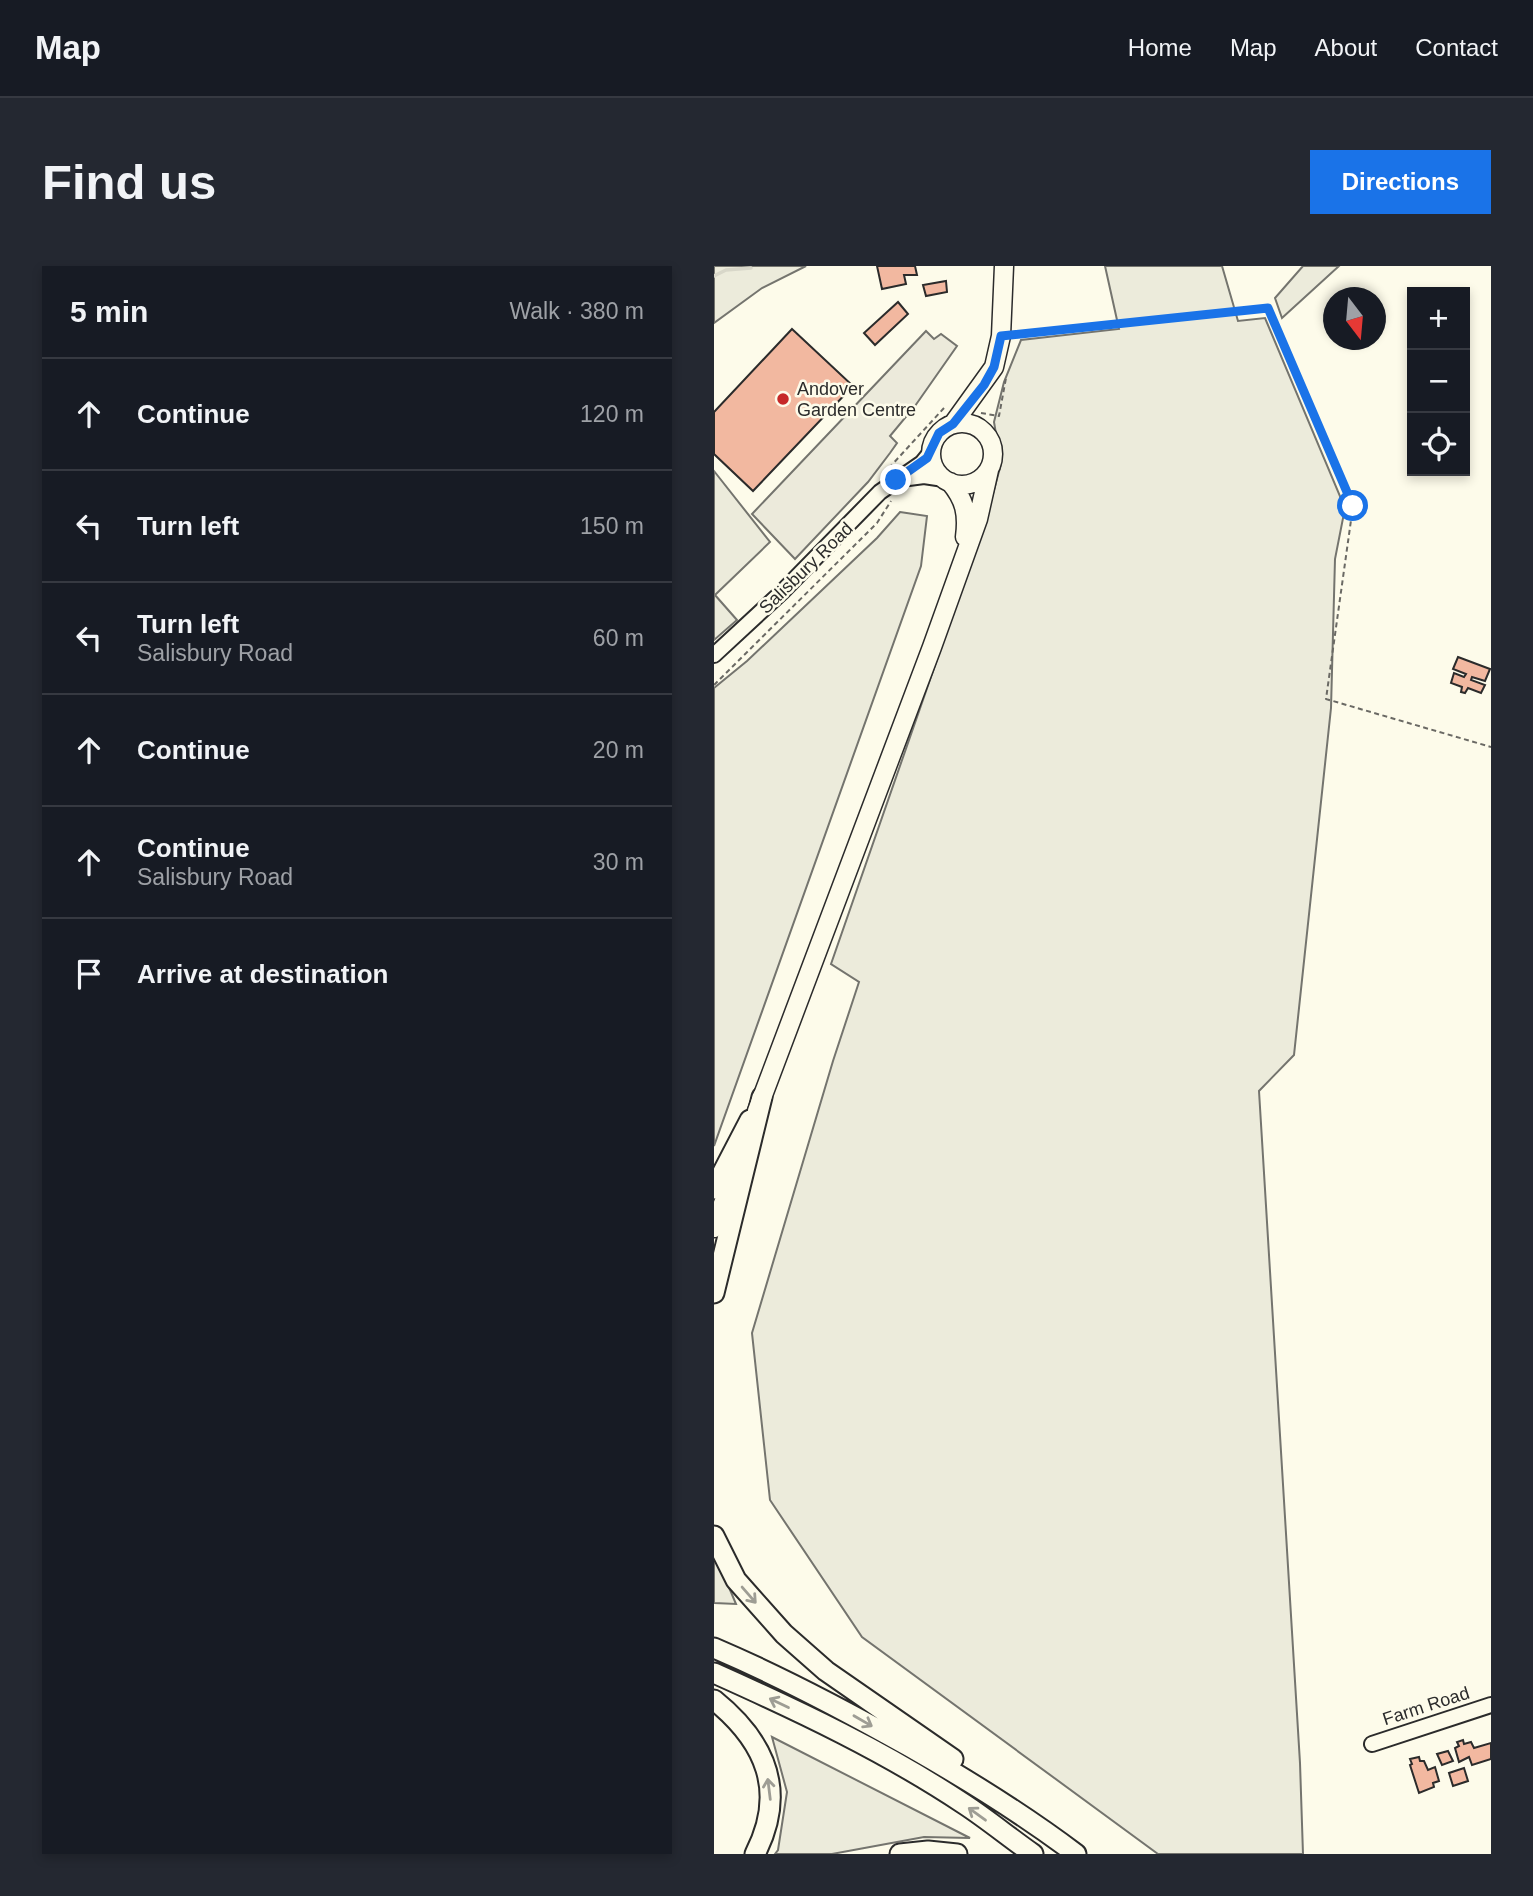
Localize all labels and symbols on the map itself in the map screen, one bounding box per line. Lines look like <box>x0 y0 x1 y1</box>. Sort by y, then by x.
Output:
north arrow <box>1323 287 1386 350</box>
place label: Andover Garden Centre <box>797 379 916 420</box>
marker: Andover Garden Centre <box>775 391 791 407</box>
route end <box>880 464 911 495</box>
route start <box>1337 490 1368 521</box>
street label: Salisbury Road <box>755 518 857 618</box>
one-way arrow <box>741 1585 757 1603</box>
street label: Farm Road <box>1380 1683 1472 1729</box>
one-way arrow <box>769 1696 790 1709</box>
one-way arrow <box>853 1714 873 1728</box>
one-way arrow <box>762 1778 775 1801</box>
one-way arrow <box>968 1807 987 1822</box>

